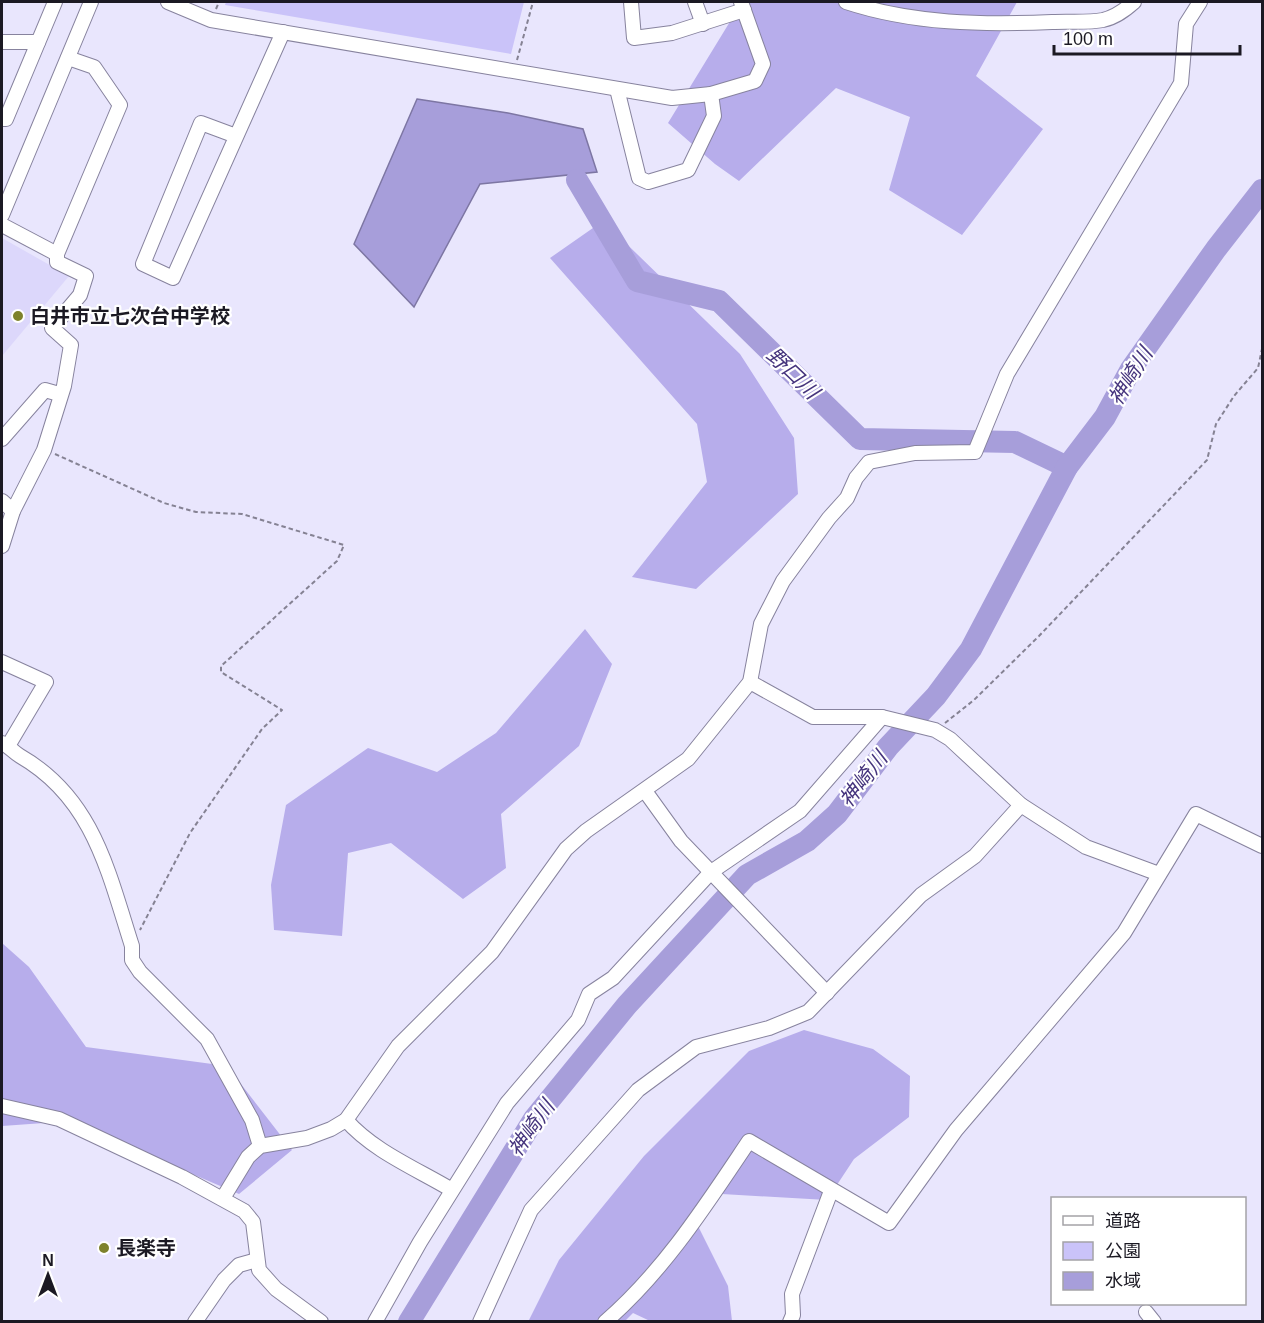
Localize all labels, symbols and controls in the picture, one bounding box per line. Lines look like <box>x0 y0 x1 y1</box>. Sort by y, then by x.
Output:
scale bar <box>1054 18 1240 56</box>
text: 100 m <box>1063 29 1113 49</box>
place label: 白井市立七次台中学校 <box>30 305 230 327</box>
marker: 白井市立七次台中学校 <box>11 309 25 323</box>
water label: 神崎川 <box>1104 341 1158 409</box>
water label: 野口川 <box>762 343 825 405</box>
water label: 神崎川 <box>835 746 893 811</box>
water label: 神崎川 <box>504 1094 560 1160</box>
legend <box>1051 1197 1246 1305</box>
text: 道路 <box>1105 1211 1141 1231</box>
place label: 長楽寺 <box>116 1237 176 1259</box>
marker: 長楽寺 <box>97 1241 111 1255</box>
text: 公園 <box>1105 1241 1141 1261</box>
north arrow <box>18 1245 78 1305</box>
text: N <box>42 1252 54 1269</box>
text: 水域 <box>1105 1271 1141 1291</box>

